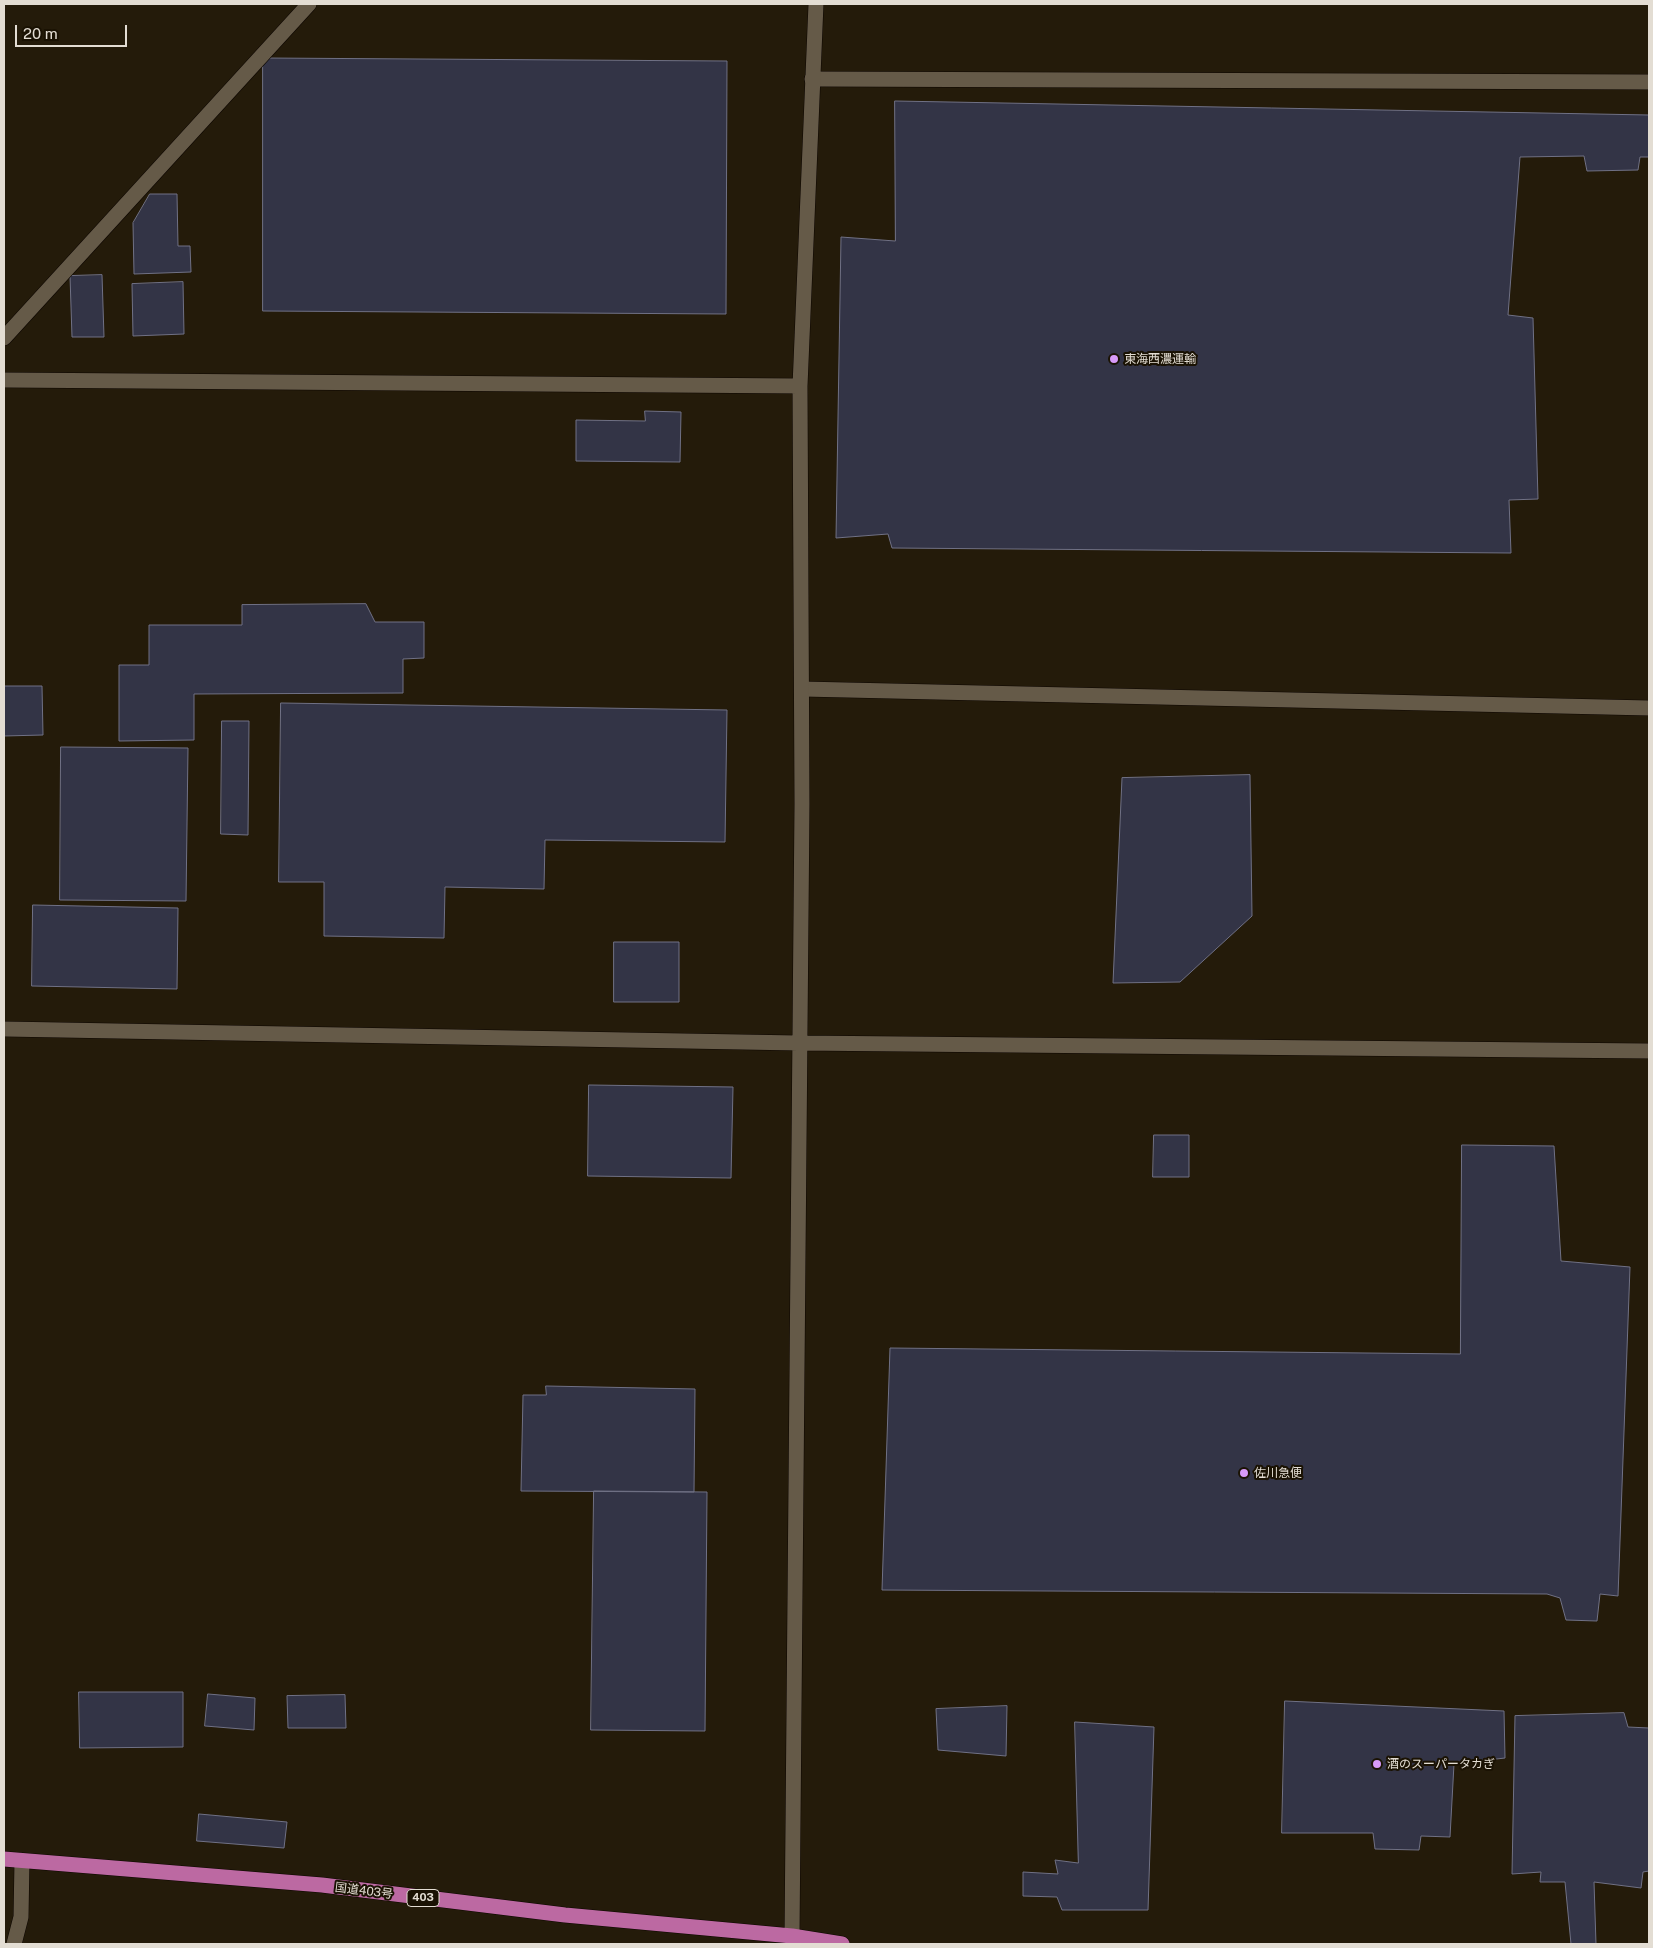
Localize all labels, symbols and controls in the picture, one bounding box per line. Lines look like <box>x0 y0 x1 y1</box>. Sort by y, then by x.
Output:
scale bar <box>18 15 130 47</box>
text: 20 m <box>23 25 58 42</box>
place label: 東海西濃運輸 <box>1124 352 1196 366</box>
marker: 東海西濃運輸 <box>1108 353 1120 365</box>
place label: 佐川急便 <box>1254 1466 1302 1480</box>
marker: 佐川急便 <box>1238 1467 1250 1479</box>
place label: 酒のスーパータカぎ <box>1387 1757 1495 1771</box>
marker: 酒のスーパータカぎ <box>1371 1758 1383 1770</box>
street label: 国道403号 <box>334 1880 394 1902</box>
road number: 403 <box>407 1890 439 1906</box>

